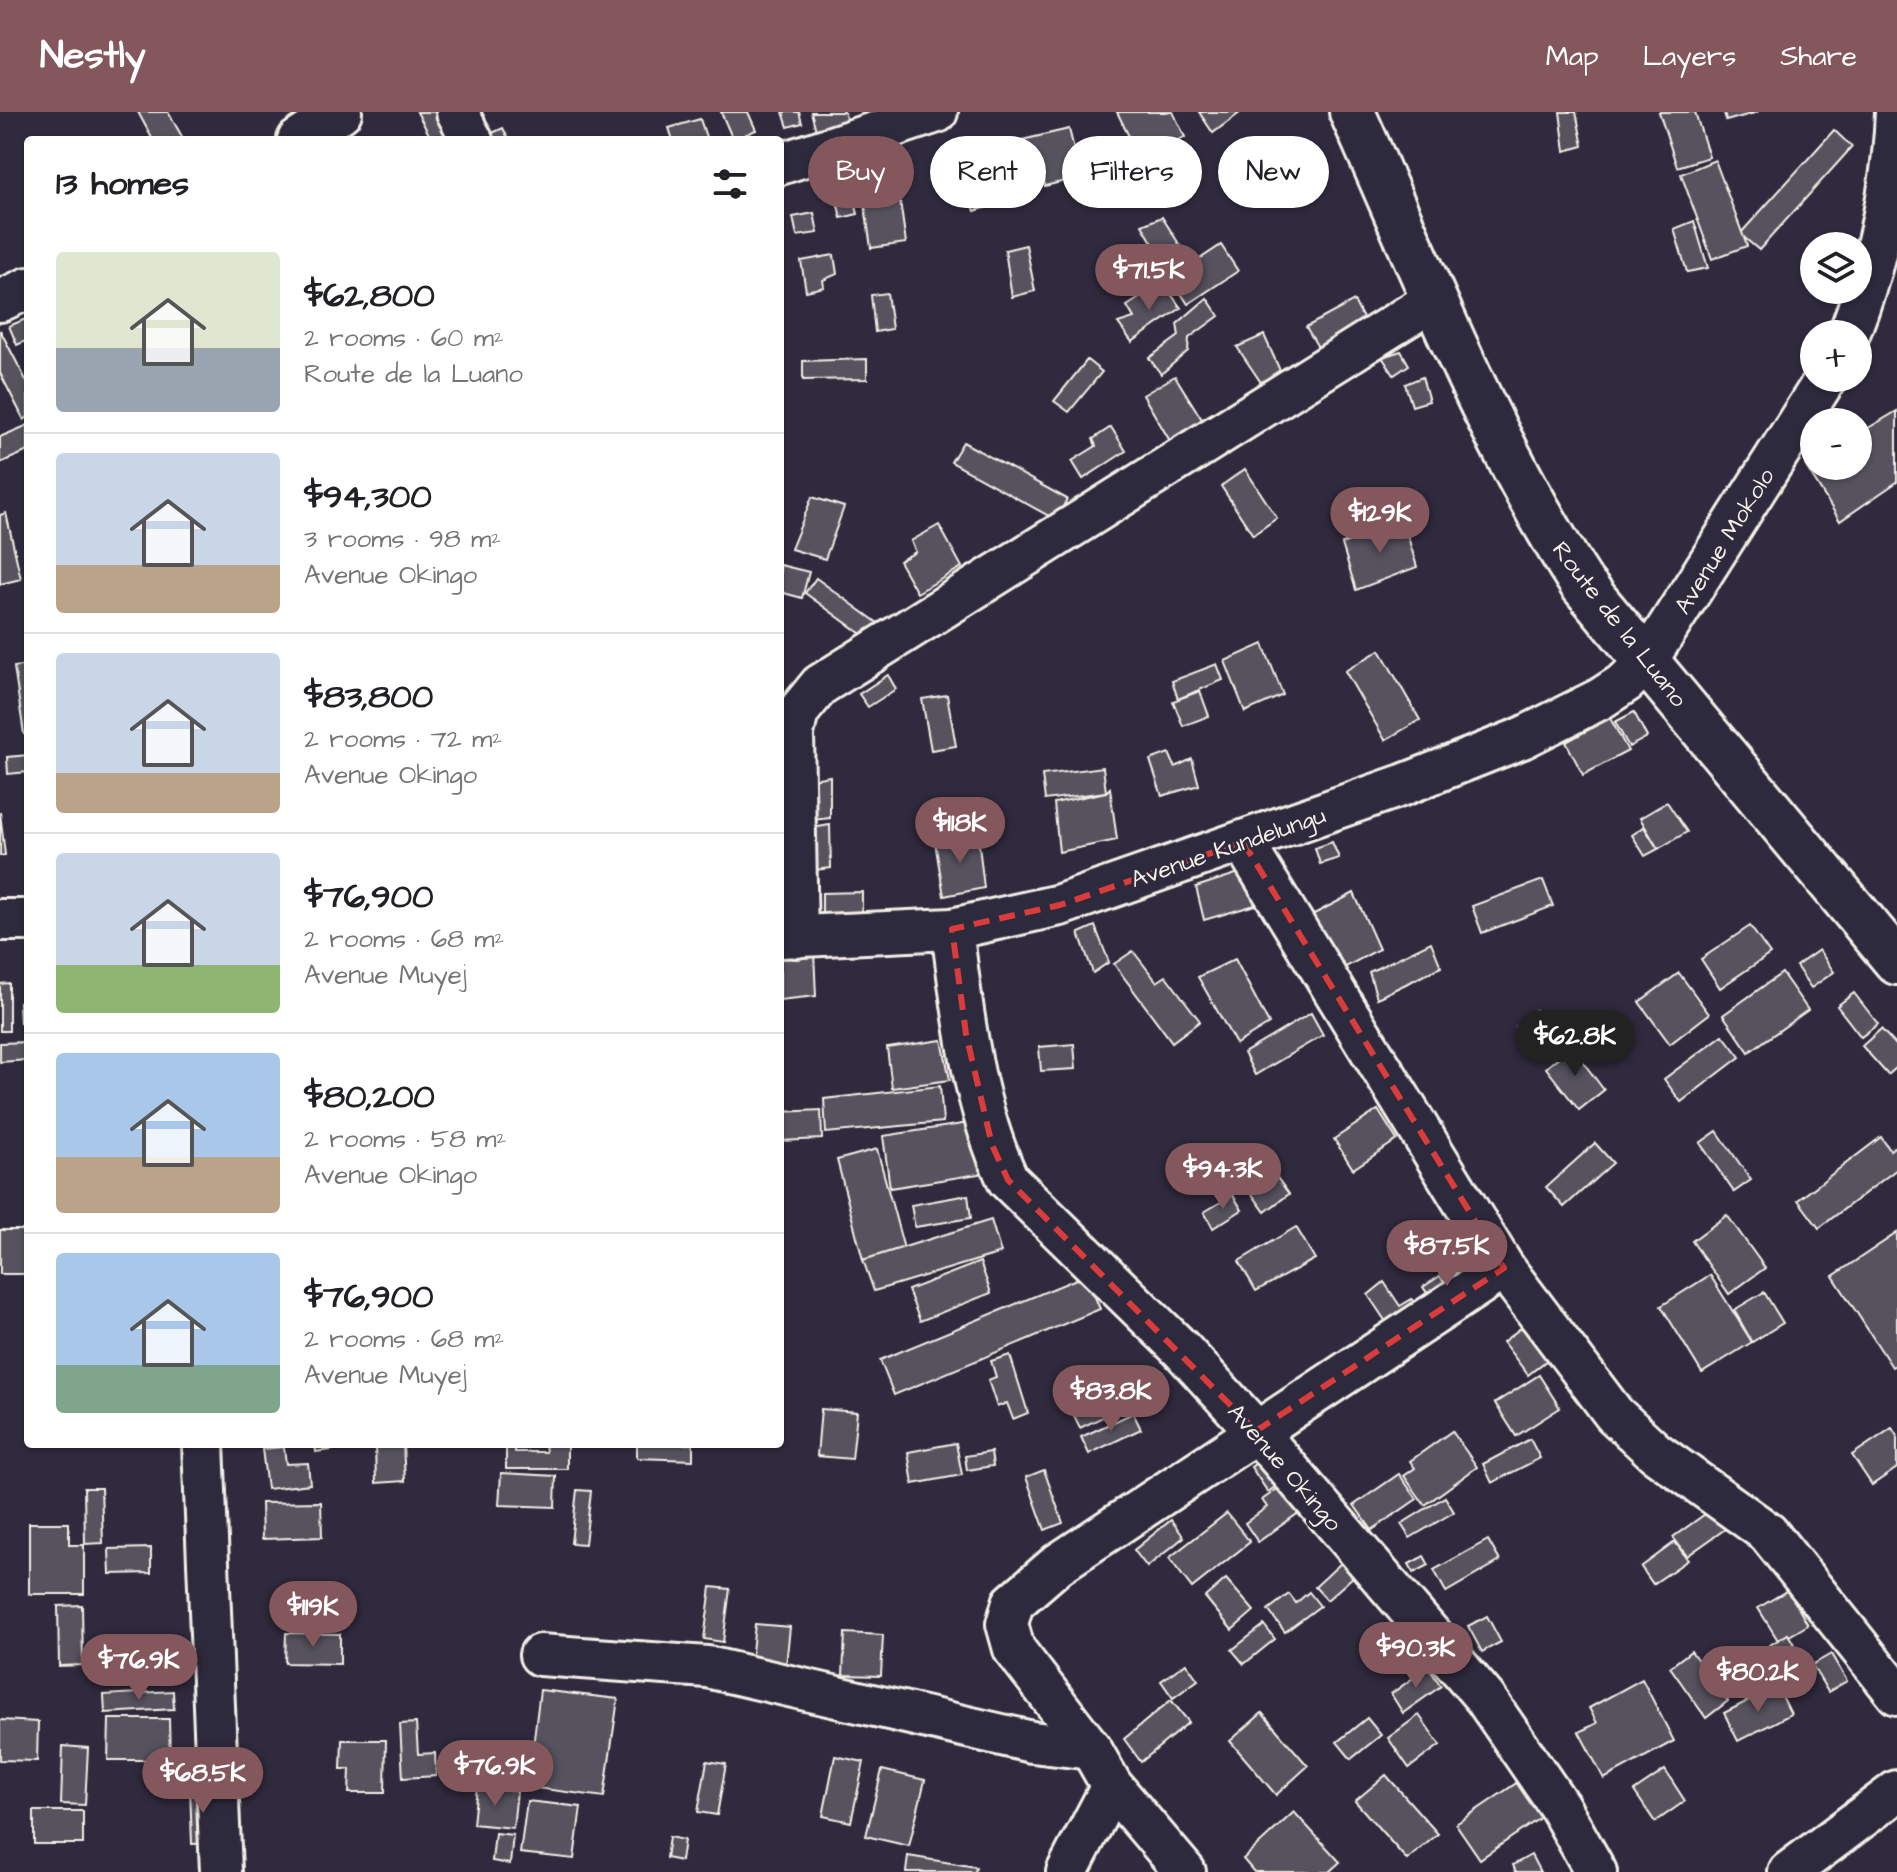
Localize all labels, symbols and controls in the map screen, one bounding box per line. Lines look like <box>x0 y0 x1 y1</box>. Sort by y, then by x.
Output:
text: Nestly <box>40 30 146 82</box>
text: Map <box>1546 37 1599 76</box>
text: Layers <box>1643 37 1736 76</box>
text: Share <box>1780 37 1857 76</box>
chip: Buy <box>808 136 914 208</box>
chip: Rent <box>930 136 1046 208</box>
chip: Filters <box>1062 136 1202 208</box>
chip: New <box>1218 136 1329 208</box>
text: 13 homes <box>56 160 189 208</box>
icon: filters <box>708 162 752 206</box>
map controls <box>1800 232 1872 480</box>
button: layers <box>1800 232 1872 304</box>
pin: $71.5K <box>1084 244 1214 312</box>
text: $71.5K <box>1113 252 1185 288</box>
text: $62,800 <box>304 272 435 320</box>
icon: home <box>120 284 216 380</box>
text: 2 rooms · 60 m² <box>304 320 504 356</box>
button: + <box>1800 320 1872 392</box>
text: Route de la Luano <box>304 356 523 392</box>
button: − <box>1800 408 1872 480</box>
street label: Avenue Mokolo <box>1666 462 1784 621</box>
text: $94,300 <box>304 473 432 521</box>
icon: home <box>120 485 216 581</box>
pin: $129K <box>1324 487 1436 555</box>
text: $129K <box>1348 495 1412 531</box>
text: 3 rooms · 98 m² <box>304 521 501 557</box>
street label: Route de la Luano <box>1544 535 1695 715</box>
text: Avenue Okingo <box>304 557 477 593</box>
text: $83,800 <box>304 673 433 721</box>
icon: home <box>120 685 216 781</box>
text: 2 rooms · 72 m² <box>304 721 502 757</box>
text: Avenue Okingo <box>304 757 477 793</box>
pin: $118K <box>904 797 1016 865</box>
street label: Avenue Kundelungu <box>1126 799 1331 898</box>
text: $118K <box>933 805 987 841</box>
text: $76,900 <box>304 873 433 921</box>
icon: home <box>120 885 216 981</box>
text: 2 rooms · 68 m² <box>304 921 504 957</box>
text: Avenue Muyej <box>304 957 467 993</box>
pin: $62.8K <box>1510 1010 1640 1078</box>
text: $62.8K <box>1534 1018 1616 1054</box>
text: $80,200 <box>304 1073 435 1121</box>
icon: home <box>120 1085 216 1181</box>
text: 2 rooms · 58 m² <box>304 1121 506 1157</box>
pin: $94.3K <box>1158 1143 1288 1211</box>
text: $94.3K <box>1183 1151 1263 1187</box>
text: Avenue Okingo <box>304 1157 477 1193</box>
pin: $87.5K <box>1382 1220 1512 1288</box>
text: $87.5K <box>1404 1228 1490 1264</box>
text: $76,900 <box>304 1273 433 1321</box>
icon: home <box>120 1285 216 1381</box>
text: 2 rooms · 68 m² <box>304 1321 504 1357</box>
text: Avenue Muyej <box>304 1357 467 1393</box>
pin: $83.8K <box>1046 1365 1176 1433</box>
text: $83.8K <box>1071 1373 1151 1409</box>
street label: Avenue Okingo <box>1218 1396 1350 1540</box>
pin: $119K <box>257 1581 369 1649</box>
text: $119K <box>287 1589 339 1625</box>
pin: $90.3K <box>1351 1622 1481 1690</box>
text: $90.3K <box>1377 1630 1455 1666</box>
pin: $76.9K <box>74 1634 204 1702</box>
text: $76.9K <box>99 1642 179 1678</box>
pin: $80.2K <box>1693 1646 1823 1714</box>
text: $80.2K <box>1717 1654 1799 1690</box>
pin: $76.9K <box>430 1740 560 1808</box>
pin: $68.5K <box>138 1747 268 1815</box>
text: $76.9K <box>455 1748 535 1784</box>
text: $68.5K <box>160 1755 246 1791</box>

